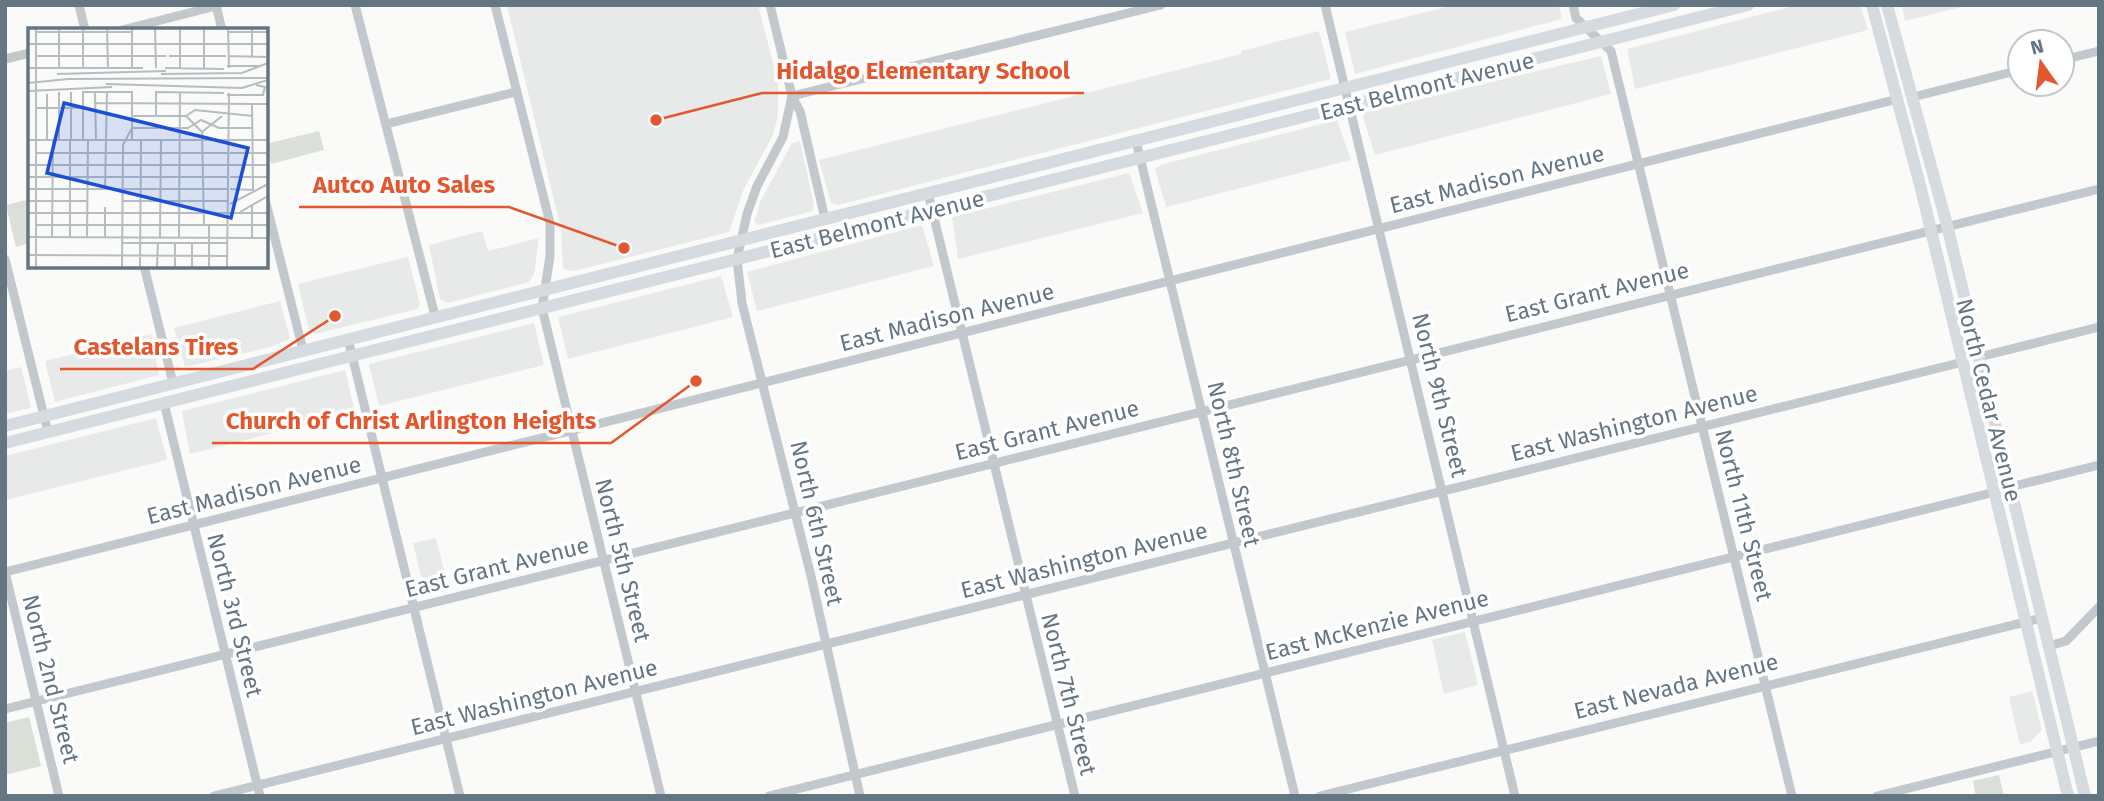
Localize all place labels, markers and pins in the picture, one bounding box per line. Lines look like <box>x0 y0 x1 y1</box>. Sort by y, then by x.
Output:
callout: Hidalgo Elementary School <box>762 48 1084 93</box>
callout: Autco Auto Sales <box>299 162 509 207</box>
callout: Castelans Tires <box>60 324 253 369</box>
callout: Church of Christ Arlington Heights <box>212 398 611 443</box>

